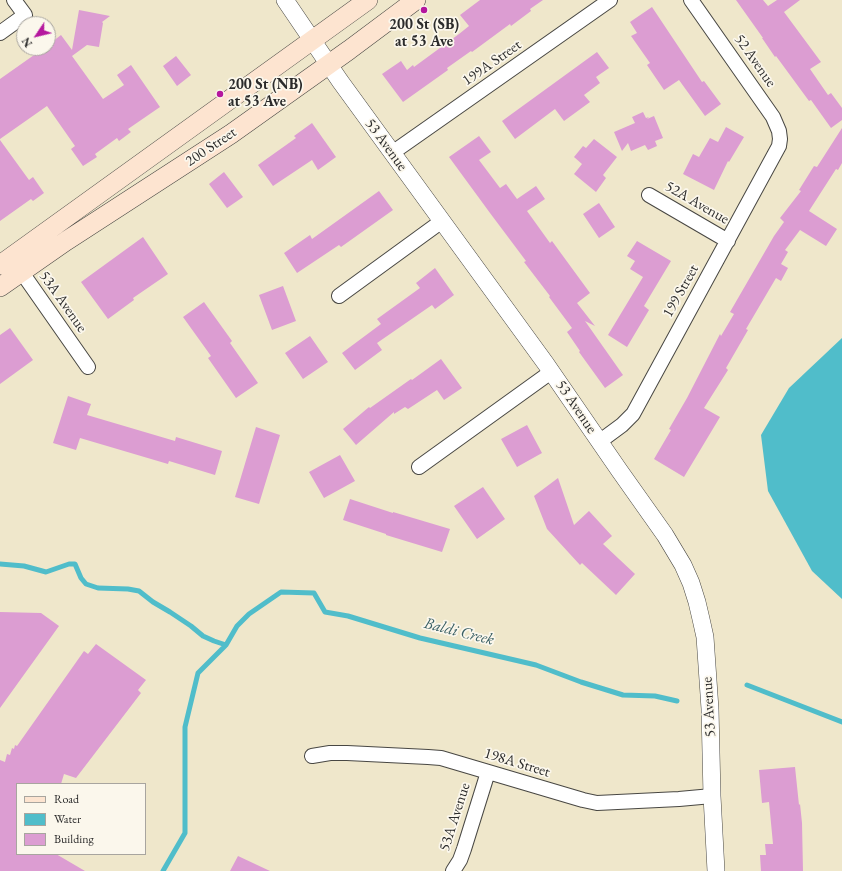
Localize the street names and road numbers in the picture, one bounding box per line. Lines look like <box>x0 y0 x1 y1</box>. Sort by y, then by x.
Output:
street label: 52 Avenue <box>730 31 780 91</box>
street label: 199A Street <box>459 36 525 90</box>
street label: 53 Avenue <box>361 115 411 175</box>
street label: 200 Street <box>182 123 240 171</box>
street label: 52A Avenue <box>662 177 732 229</box>
street label: 199 Street <box>659 261 703 321</box>
street label: 53A Avenue <box>35 268 91 336</box>
street label: 53 Avenue <box>552 377 600 437</box>
street label: 53 Avenue <box>698 676 720 738</box>
street label: 198A Street <box>482 744 552 782</box>
street label: 53A Avenue <box>435 781 475 853</box>

